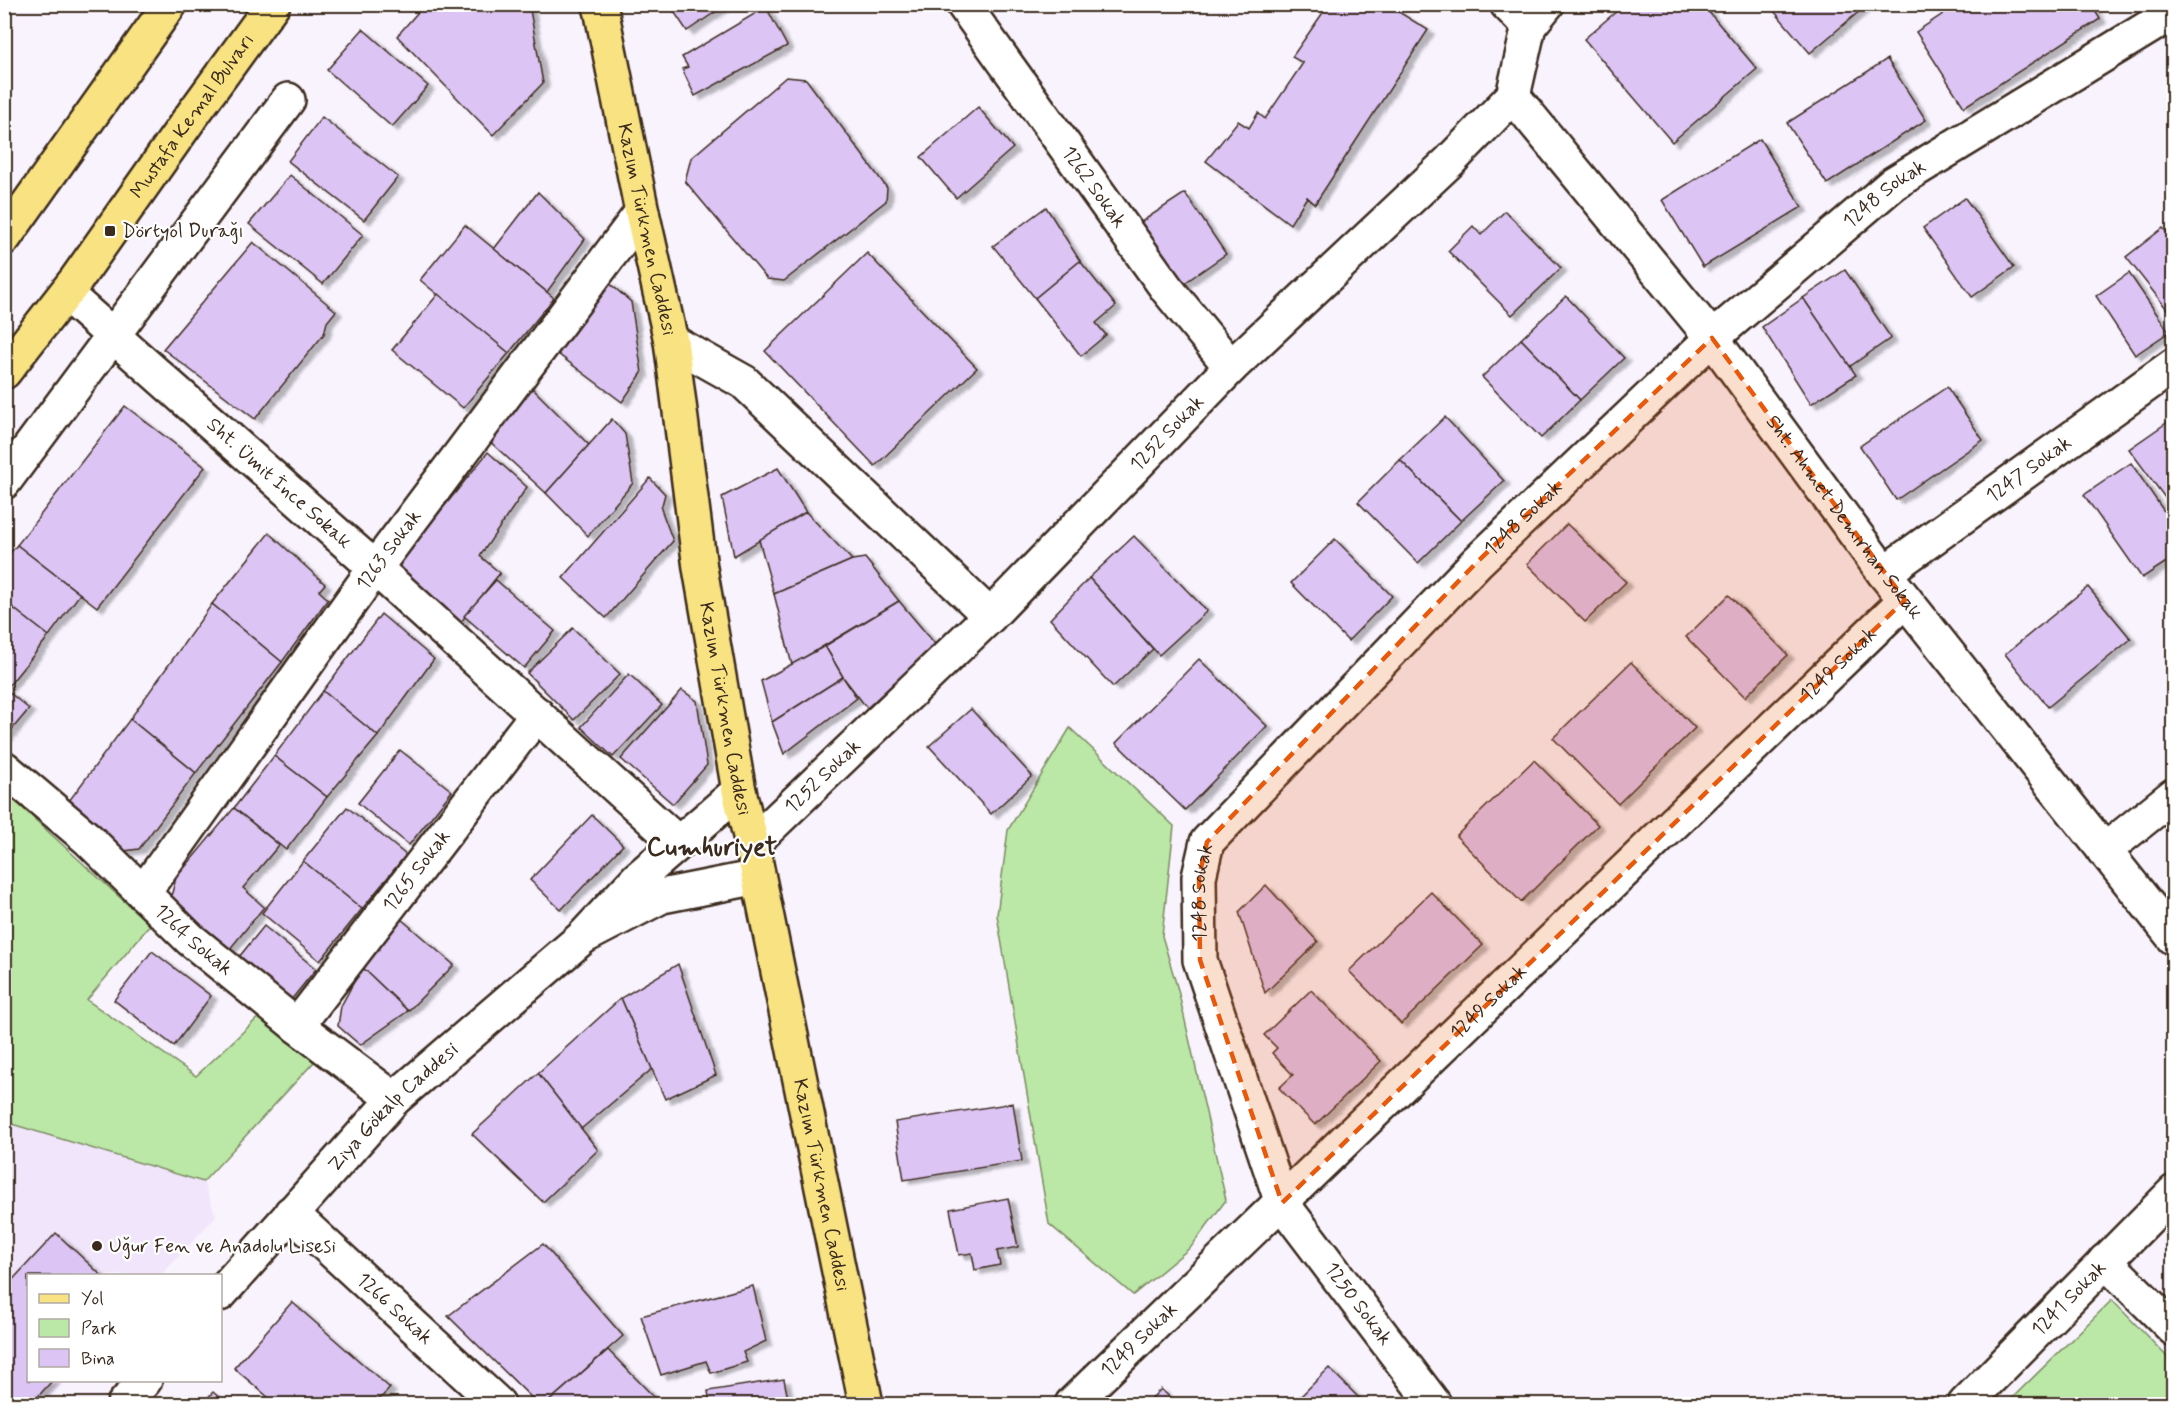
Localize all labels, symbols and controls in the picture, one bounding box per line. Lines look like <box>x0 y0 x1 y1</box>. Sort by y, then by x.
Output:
street label: Mustafa Kemal Bulvarı <box>124 28 261 204</box>
street label: Kazım Türkmen Caddesi <box>611 121 683 338</box>
street label: 1262 Sokak <box>1055 141 1133 233</box>
street label: 1248 Sokak <box>1837 153 1931 234</box>
place label: Dörtyol Durağı <box>122 218 244 245</box>
marker: Dörtyol Durağı <box>103 224 117 238</box>
street label: 1252 Sokak <box>1124 389 1210 477</box>
street label: Sht. Ahmet Demirhan Sokak <box>1759 410 1929 625</box>
street label: Sht. Ümit İnce Sokak <box>201 411 358 555</box>
street label: 1247 Sokak <box>1980 429 2077 509</box>
street label: 1248 Sokak <box>1478 474 1568 562</box>
street label: 1263 Sokak <box>350 504 428 596</box>
street label: Kazım Türkmen Caddesi <box>693 600 758 818</box>
street label: 1249 Sokak <box>1794 621 1883 708</box>
street label: 1252 Sokak <box>779 733 867 819</box>
street label: 1265 Sokak <box>376 824 457 917</box>
district label: Cumhuriyet <box>647 831 777 865</box>
street label: 1248 Sokak <box>1185 841 1220 942</box>
street label: 1264 Sokak <box>148 898 239 982</box>
street label: 1249 Sokak <box>1444 958 1533 1045</box>
street label: Ziya Gökalp Caddesi <box>322 1036 464 1178</box>
street label: Kazım Türkmen Caddesi <box>787 1076 856 1294</box>
place label: Uğur Fen ve Anadolu Lisesi <box>109 1233 336 1260</box>
marker: Uğur Fen ve Anadolu Lisesi <box>90 1239 104 1253</box>
street label: 1241 Sokak <box>2025 1255 2112 1342</box>
street label: 1250 Sokak <box>1318 1257 1398 1351</box>
street label: 1266 Sokak <box>350 1266 439 1351</box>
legend <box>27 1274 222 1382</box>
text: Yol <box>81 1287 104 1311</box>
street label: 1249 Sokak <box>1095 1296 1183 1383</box>
text: Park <box>81 1317 117 1341</box>
text: Bina <box>81 1347 115 1371</box>

